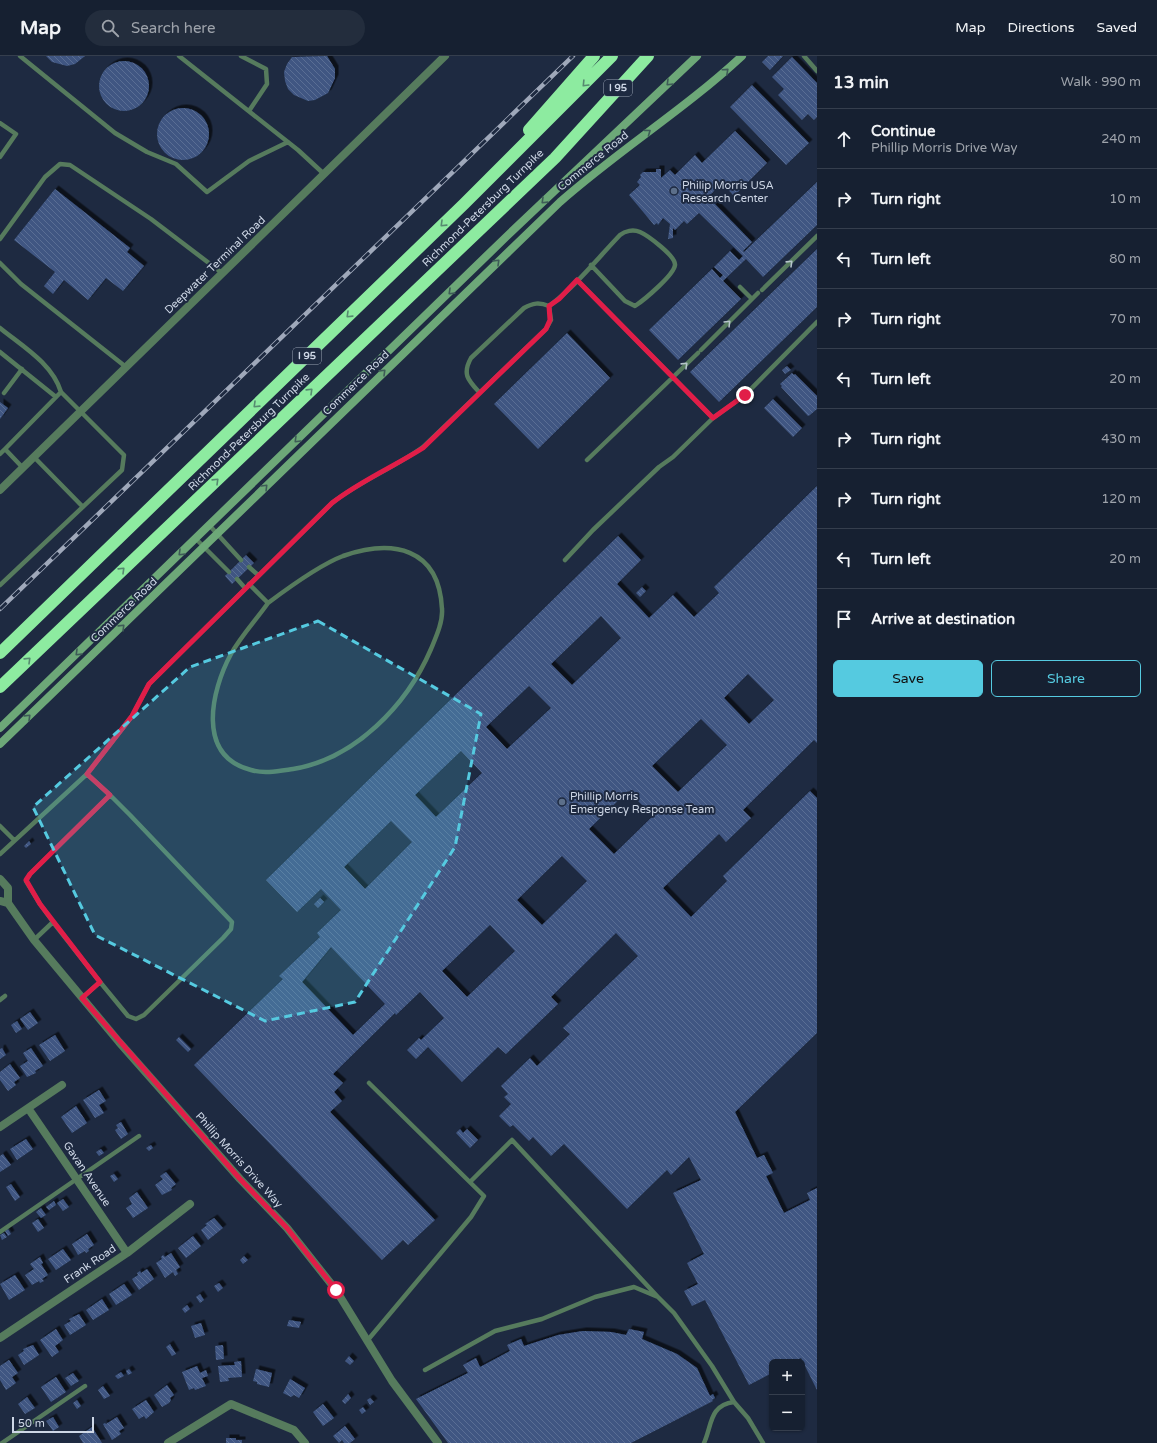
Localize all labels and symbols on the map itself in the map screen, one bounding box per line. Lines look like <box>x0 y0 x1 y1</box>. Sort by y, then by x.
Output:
one-way arrow <box>721 69 728 76</box>
one-way arrow <box>666 78 674 86</box>
one-way arrow <box>582 79 590 87</box>
road number: I 95 <box>604 80 632 96</box>
street label: Commerce Road <box>555 128 631 193</box>
one-way arrow <box>643 129 650 136</box>
street label: Richmond-Petersburg Turnpike <box>420 146 546 270</box>
place label: Philip Morris USA Research Center <box>682 179 774 205</box>
marker: Philip Morris USA Research Center <box>669 186 679 196</box>
one-way arrow <box>541 196 549 204</box>
street label: Deepwater Terminal Road <box>162 213 268 317</box>
one-way arrow <box>440 219 448 227</box>
one-way arrow <box>492 260 500 267</box>
one-way arrow <box>785 260 793 268</box>
one-way arrow <box>448 287 456 294</box>
one-way arrow <box>346 310 354 318</box>
one-way arrow <box>723 320 731 328</box>
road number: I 95 <box>293 348 321 364</box>
street label: Commerce Road <box>320 348 392 418</box>
one-way arrow <box>680 362 688 370</box>
one-way arrow <box>378 369 386 377</box>
street label: Richmond-Petersburg Turnpike <box>186 370 312 494</box>
route end <box>736 386 754 404</box>
one-way arrow <box>305 388 313 396</box>
one-way arrow <box>253 400 261 408</box>
one-way arrow <box>294 436 302 443</box>
one-way arrow <box>211 478 219 485</box>
one-way arrow <box>260 484 268 492</box>
one-way arrow <box>178 549 186 556</box>
one-way arrow <box>117 568 125 575</box>
street label: Commerce Road <box>88 575 160 645</box>
one-way arrow <box>117 624 125 632</box>
one-way arrow <box>75 648 83 656</box>
one-way arrow <box>23 657 31 665</box>
one-way arrow <box>23 714 31 722</box>
place label: Phillip Morris Emergency Response Team <box>570 790 714 816</box>
marker: Phillip Morris Emergency Response Team <box>557 797 567 807</box>
street label: Phillip Morris Drive Way <box>193 1110 285 1210</box>
street label: Gavan Avenue <box>61 1139 113 1209</box>
street label: Frank Road <box>62 1242 119 1286</box>
route start <box>327 1281 345 1299</box>
scale bar <box>12 1415 94 1434</box>

